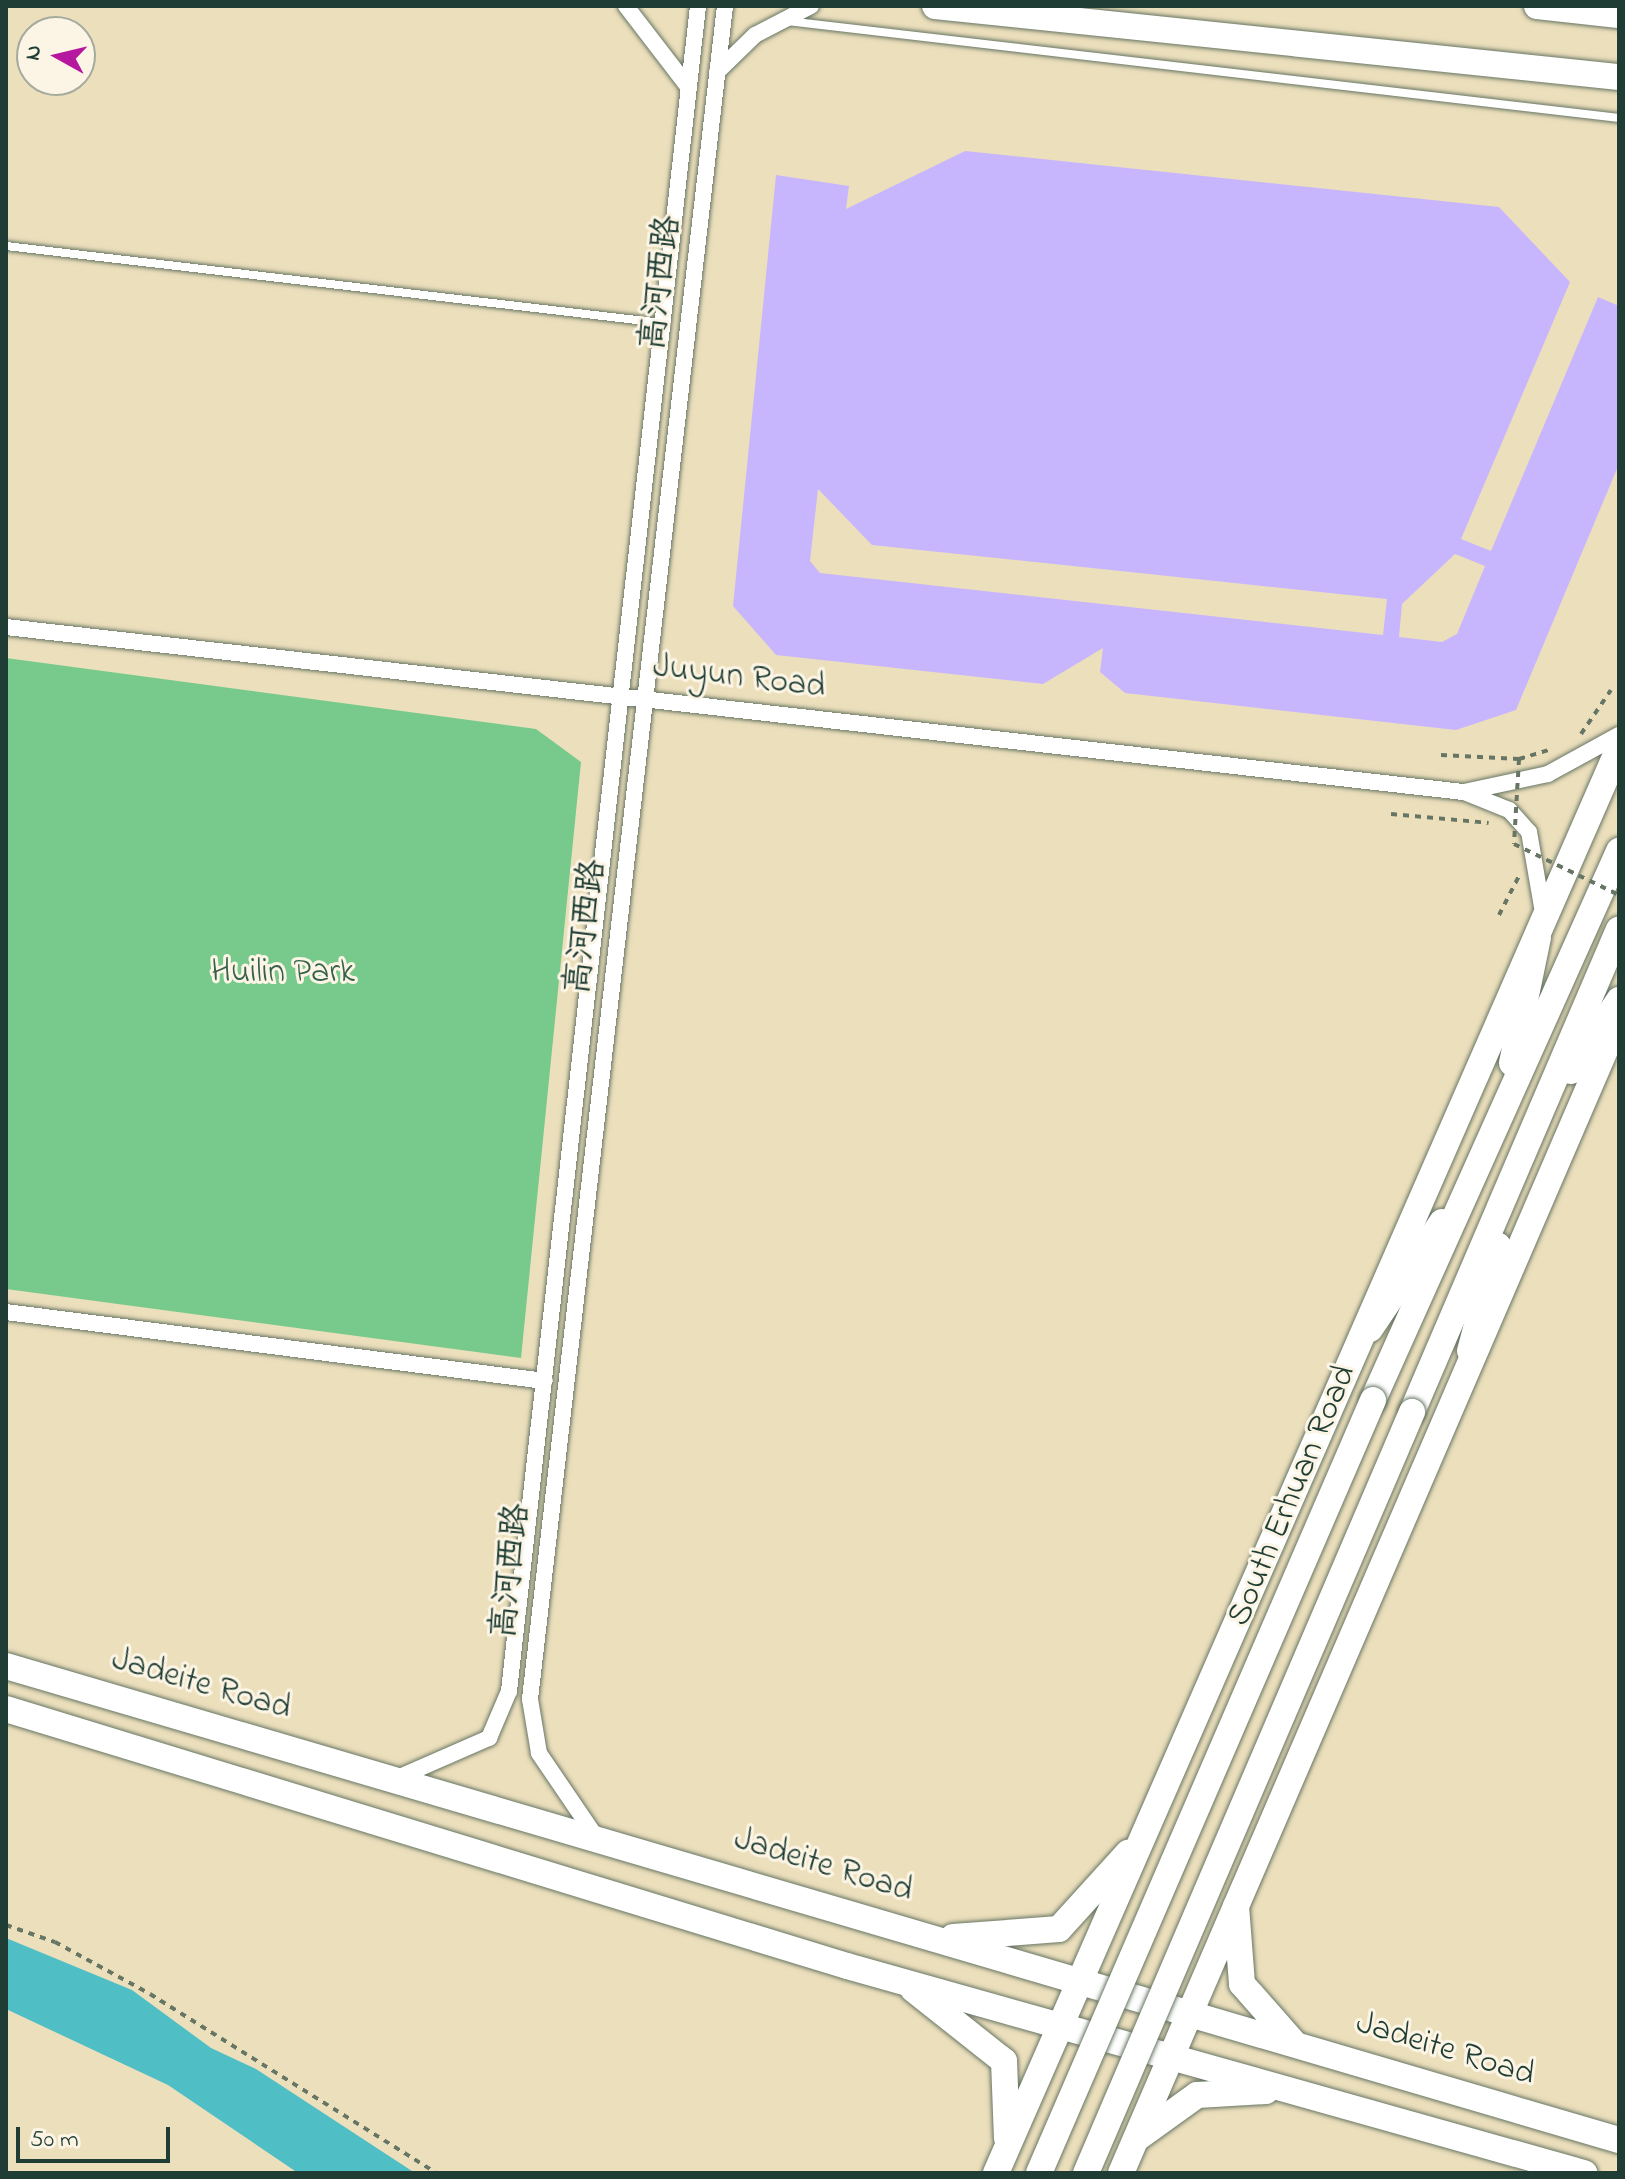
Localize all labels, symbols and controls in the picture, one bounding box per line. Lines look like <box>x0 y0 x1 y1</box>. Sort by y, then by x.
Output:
north arrow <box>16 16 96 96</box>
text: N <box>17 43 51 63</box>
street label: 高河西路 <box>633 213 691 353</box>
street label: Juyun Road <box>650 647 828 709</box>
street label: 高河西路 <box>558 857 616 997</box>
park label: Huilin Park <box>211 954 355 994</box>
street label: South Erhuan Road <box>1220 1360 1366 1632</box>
street label: 高河西路 <box>485 1501 539 1641</box>
street label: Jadeite Road <box>107 1640 295 1730</box>
street label: Jadeite Road <box>729 1820 917 1912</box>
street label: Jadeite Road <box>1351 2004 1539 2096</box>
scale bar <box>20 2111 174 2161</box>
text: 50 m <box>30 2123 79 2158</box>

